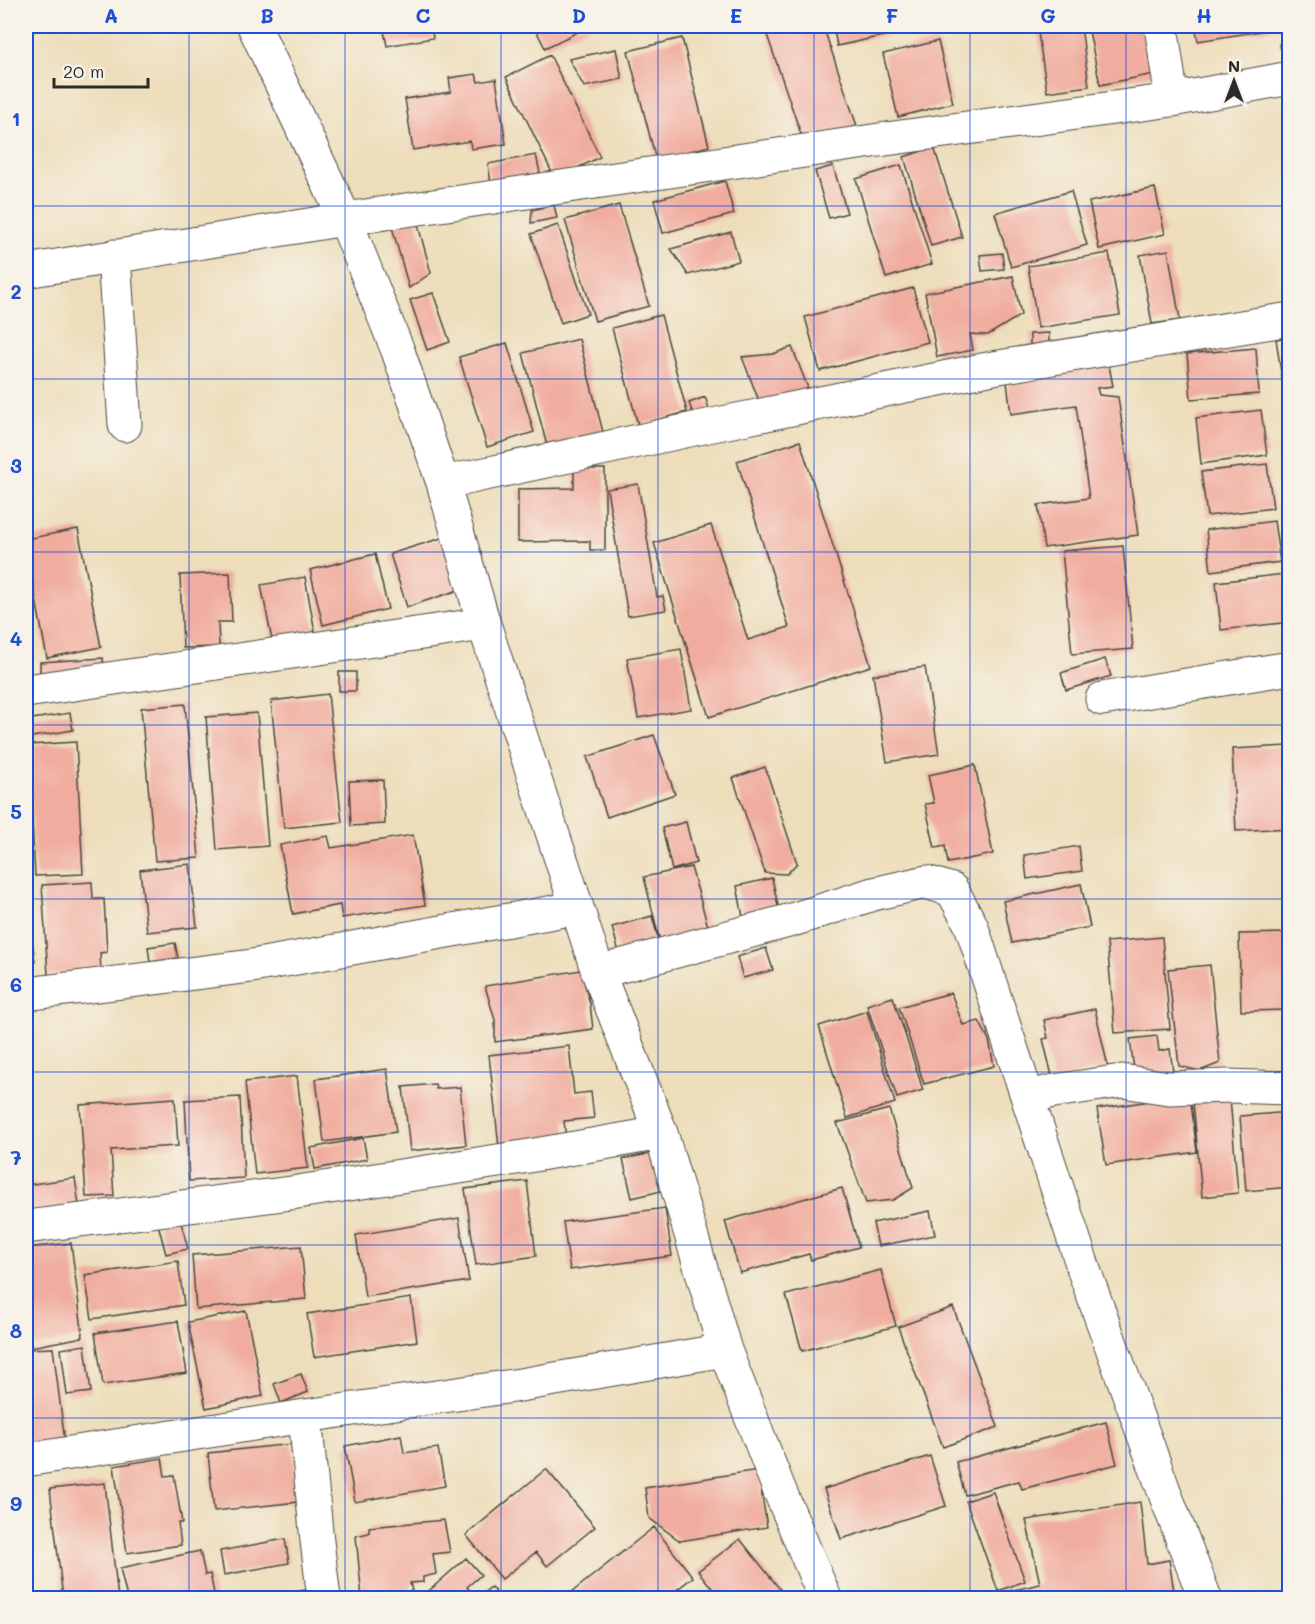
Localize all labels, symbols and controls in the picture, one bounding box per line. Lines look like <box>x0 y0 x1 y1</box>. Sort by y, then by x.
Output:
text: A <box>104 2 118 28</box>
text: B <box>260 2 274 28</box>
text: C <box>416 2 431 28</box>
text: D <box>572 2 586 28</box>
text: E <box>730 2 742 28</box>
text: F <box>886 2 899 28</box>
text: G <box>1040 2 1056 28</box>
text: H <box>1196 2 1212 28</box>
scale bar <box>54 51 148 89</box>
north arrow <box>1204 51 1264 111</box>
text: N <box>1228 55 1240 76</box>
text: 20 m <box>63 59 104 83</box>
text: 1 <box>12 105 20 131</box>
text: 2 <box>10 278 22 304</box>
text: 3 <box>10 452 22 478</box>
text: 4 <box>10 625 23 651</box>
text: 5 <box>10 798 22 824</box>
text: 6 <box>10 971 22 997</box>
text: 7 <box>10 1144 22 1170</box>
text: 8 <box>10 1317 22 1343</box>
text: 9 <box>10 1490 22 1516</box>

